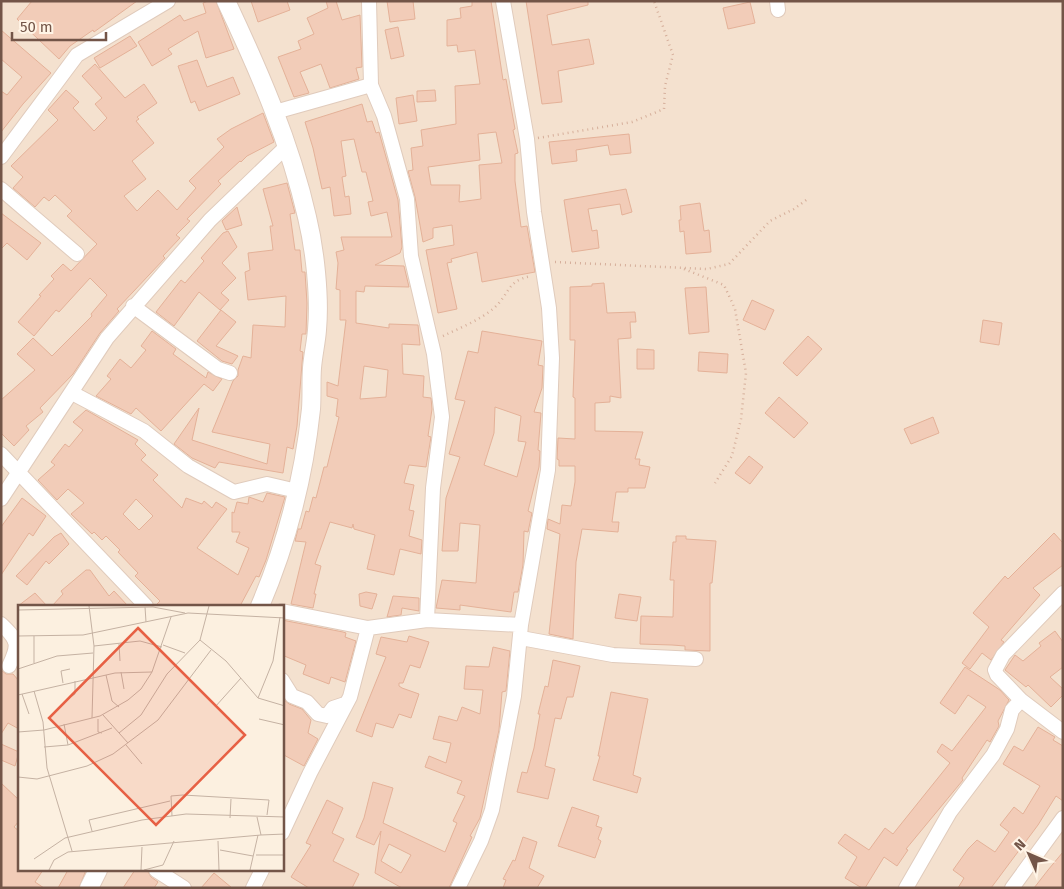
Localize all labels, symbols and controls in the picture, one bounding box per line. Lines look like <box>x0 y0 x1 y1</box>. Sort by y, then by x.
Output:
scale bar <box>12 10 106 42</box>
text: 50 m <box>20 18 53 36</box>
inset map <box>18 605 284 872</box>
north arrow <box>1004 829 1054 879</box>
text: N <box>1011 836 1029 854</box>

